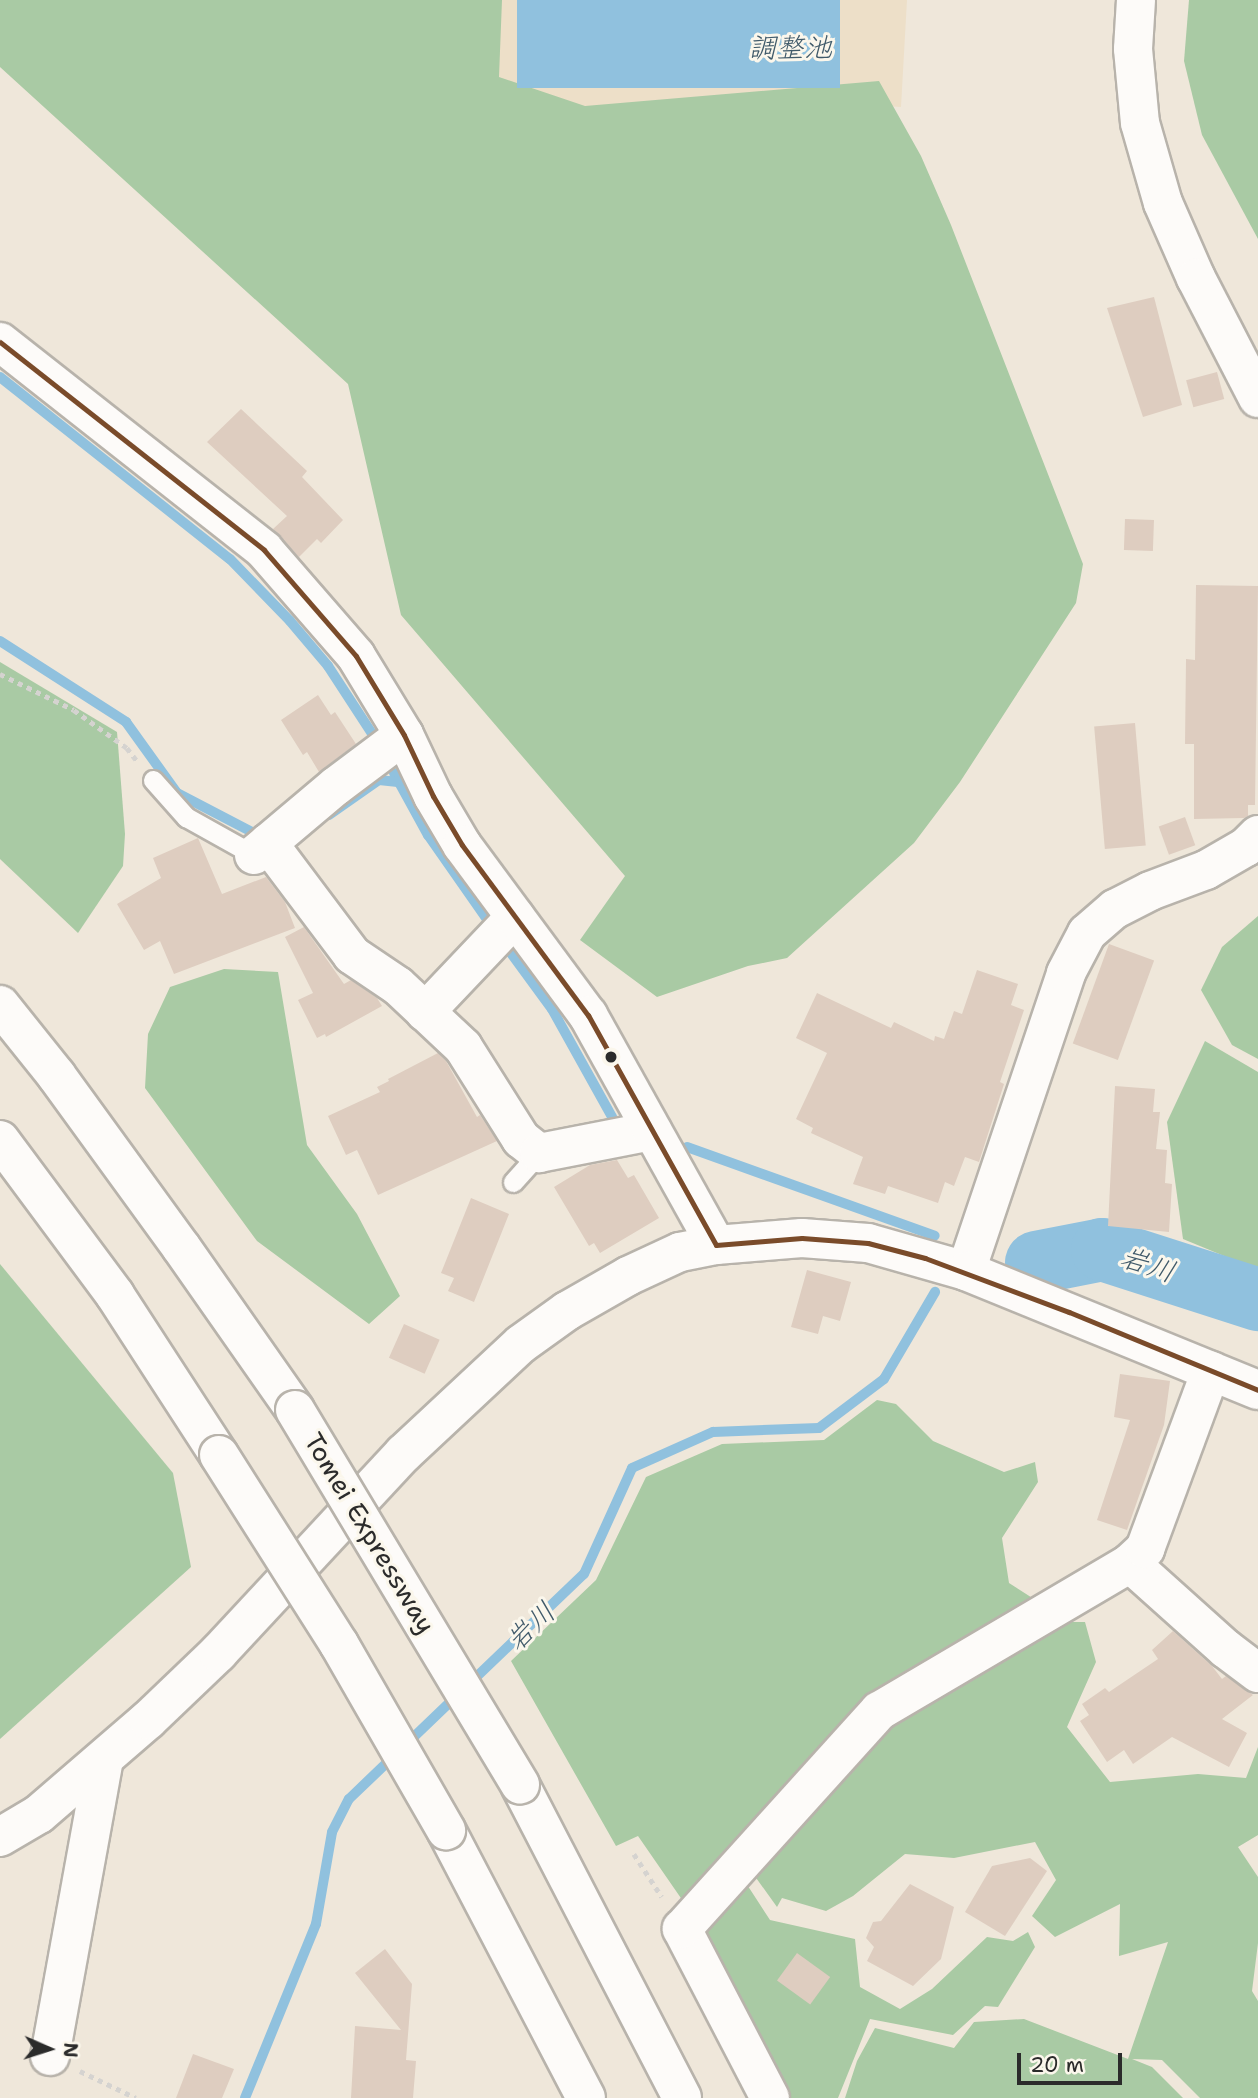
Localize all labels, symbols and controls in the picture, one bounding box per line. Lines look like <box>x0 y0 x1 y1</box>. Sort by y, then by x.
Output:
water label: 調整池 <box>748 30 832 64</box>
unlabelled marker <box>604 1050 618 1064</box>
water label: 岩川 <box>1116 1239 1180 1289</box>
street label: Tomei Expressway <box>298 1427 442 1639</box>
water label: 岩川 <box>498 1594 562 1658</box>
north arrow <box>14 2014 84 2084</box>
scale bar <box>1020 2038 1125 2082</box>
text: N <box>58 2042 83 2058</box>
text: 20 m <box>1030 2051 1084 2079</box>

